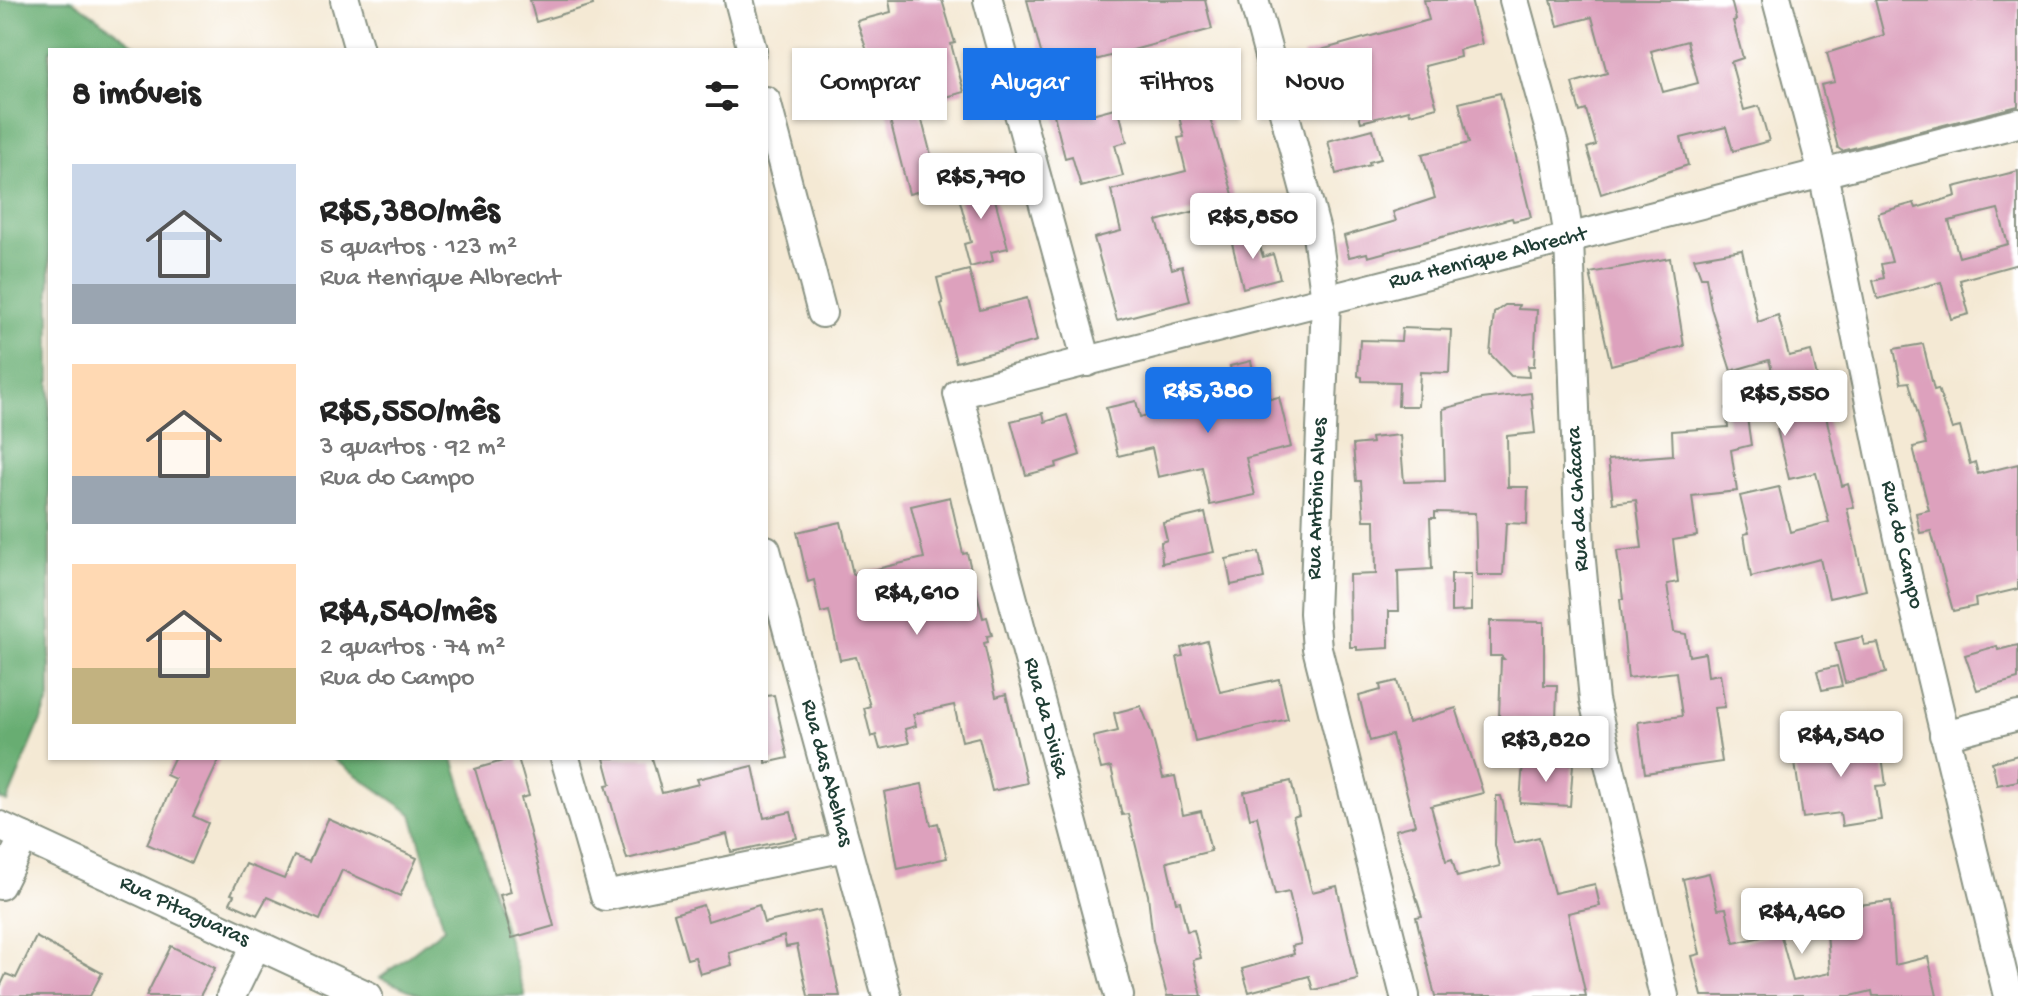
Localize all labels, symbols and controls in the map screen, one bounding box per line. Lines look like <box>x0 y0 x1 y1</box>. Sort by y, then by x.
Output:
chip: Comprar <box>792 48 947 120</box>
chip: Alugar <box>963 48 1096 120</box>
chip: Filtros <box>1112 48 1241 120</box>
chip: Novo <box>1257 48 1372 120</box>
icon: filters <box>700 74 744 118</box>
text: 8 imóveis <box>72 76 200 116</box>
pin: R$5,790 <box>907 153 1055 221</box>
text: R$5,790 <box>937 163 1025 194</box>
text: R$5,380/mês <box>320 193 500 233</box>
pin: R$5,850 <box>1179 193 1327 261</box>
icon: home <box>136 196 232 292</box>
text: R$5,850 <box>1208 203 1298 234</box>
street label: Rua Henrique Albrecht <box>1386 221 1592 296</box>
text: 5 quartos · 123 m² <box>320 233 517 264</box>
text: Rua Henrique Albrecht <box>320 264 560 295</box>
pin: R$5,380 <box>1134 367 1282 435</box>
pin: R$5,550 <box>1711 370 1859 438</box>
text: R$5,380 <box>1163 377 1253 408</box>
text: R$5,550 <box>1740 380 1830 411</box>
text: R$5,550/mês <box>320 393 499 433</box>
icon: home <box>136 396 232 492</box>
street label: Rua Antônio Alves <box>1302 417 1334 580</box>
street label: Rua da Chácara <box>1562 425 1596 572</box>
text: 3 quartos · 92 m² <box>320 433 506 464</box>
text: Rua do Campo <box>320 464 475 495</box>
street label: Rua do Campo <box>1874 478 1928 612</box>
pin: R$4,610 <box>843 569 991 637</box>
text: R$4,610 <box>875 579 959 610</box>
text: R$4,540/mês <box>320 593 496 633</box>
icon: home <box>136 596 232 692</box>
text: 2 quartos · 74 m² <box>320 633 505 664</box>
street label: Rua da Divisa <box>1016 655 1074 782</box>
text: Rua do Campo <box>320 664 475 695</box>
street label: Rua das Abelhas <box>794 697 858 850</box>
pin: R$4,540 <box>1767 711 1915 779</box>
pin: R$3,820 <box>1472 716 1620 784</box>
text: R$4,540 <box>1798 721 1884 752</box>
text: R$3,820 <box>1502 726 1590 757</box>
street label: Rua Pitaguaras <box>115 871 254 954</box>
pin: R$4,460 <box>1728 888 1876 956</box>
text: R$4,460 <box>1759 898 1845 929</box>

